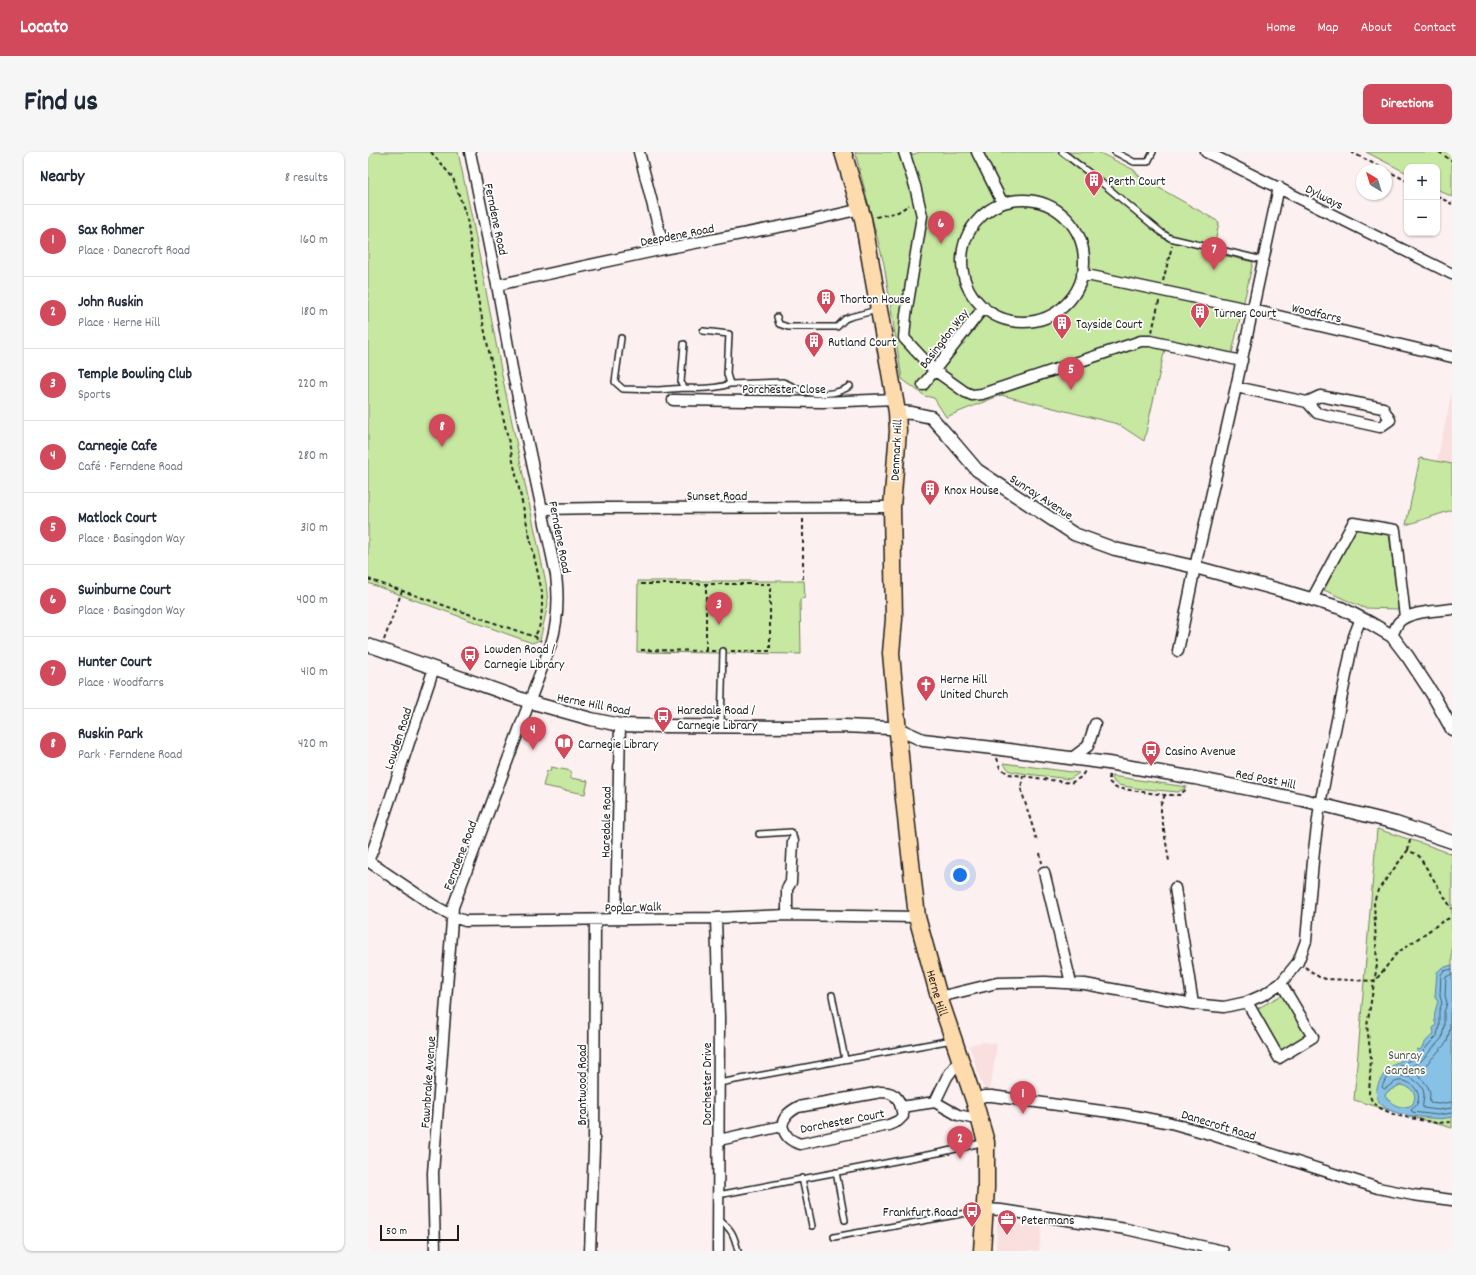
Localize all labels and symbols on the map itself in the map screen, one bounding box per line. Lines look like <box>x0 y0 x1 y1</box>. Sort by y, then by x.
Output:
north arrow <box>1356 164 1392 200</box>
building icon: Perth Court <box>1083 169 1105 197</box>
place label: Perth Court <box>1108 173 1166 192</box>
street label: Dylways <box>1302 181 1346 216</box>
street label: Ferndene Road <box>478 182 511 257</box>
pin: 6 <box>928 211 954 244</box>
street label: Deepdene Road <box>639 220 716 253</box>
pin: 7 <box>1201 237 1227 270</box>
building icon: Thorton House <box>815 287 837 315</box>
place label: Thorton House <box>840 291 911 310</box>
street label: Woodfarrs <box>1289 299 1343 329</box>
building icon: Turner Court <box>1189 301 1211 329</box>
street label: Basingdon Way <box>915 305 975 374</box>
place label: Turner Court <box>1214 305 1277 324</box>
building icon: Tayside Court <box>1051 312 1073 340</box>
place label: Tayside Court <box>1076 316 1143 335</box>
building icon: Rutland Court <box>803 330 825 358</box>
place label: Rutland Court <box>828 334 897 353</box>
pin: 5 <box>1058 357 1084 390</box>
street label: Porchester Close <box>742 381 826 400</box>
pin: 8 <box>429 414 455 447</box>
street label: Denmark Hill <box>886 419 909 481</box>
street label: Sunray Avenue <box>1005 471 1076 526</box>
building icon: Knox House <box>919 478 941 506</box>
place label: Knox House <box>944 482 999 501</box>
street label: Sunset Road <box>687 488 747 507</box>
street label: Ferndene Road <box>542 500 575 575</box>
pin: 3 <box>706 592 732 625</box>
place label: Lowden Road / Carnegie Library <box>484 641 565 675</box>
bus stop icon: Lowden Road / Carnegie Library <box>459 644 481 672</box>
place label: Herne Hill United Church <box>940 671 1008 705</box>
church icon: Herne Hill United Church <box>915 674 937 702</box>
street label: Herne Hill Road <box>555 689 632 722</box>
place label: Haredale Road / Carnegie Library <box>677 702 758 736</box>
street label: Lowden Road <box>380 705 418 772</box>
bus stop icon: Haredale Road / Carnegie Library <box>652 705 674 733</box>
pin: 4 <box>520 717 546 750</box>
library icon: Carnegie Library <box>553 732 575 760</box>
place label: Carnegie Library <box>578 736 659 755</box>
bus stop icon: Casino Avenue <box>1140 739 1162 767</box>
place label: Casino Avenue <box>1165 743 1236 762</box>
street label: Red Post Hill <box>1234 765 1297 796</box>
street label: Haredale Road <box>597 786 618 858</box>
street label: Ferndene Road <box>439 818 483 893</box>
your location <box>950 865 970 885</box>
street label: Poplar Walk <box>605 899 662 918</box>
street label: Herne Hill <box>920 968 952 1019</box>
street label: Fawnbrake Avenue <box>417 1035 442 1129</box>
street label: Dorchester Drive <box>699 1042 718 1126</box>
street label: Brantwood Road <box>574 1044 593 1126</box>
park label: Sunray Gardens <box>1385 1047 1425 1081</box>
pin: 1 <box>1010 1081 1036 1114</box>
street label: Dorchester Court <box>799 1105 886 1140</box>
street label: Danecroft Road <box>1179 1106 1258 1147</box>
pin: 2 <box>947 1126 973 1159</box>
bus stop icon: Frankfurt Road <box>961 1200 983 1228</box>
place label: Frankfurt Road <box>883 1204 958 1223</box>
office icon: Petermans <box>996 1208 1018 1236</box>
place label: Petermans <box>1021 1212 1074 1231</box>
scale bar <box>380 1223 459 1242</box>

